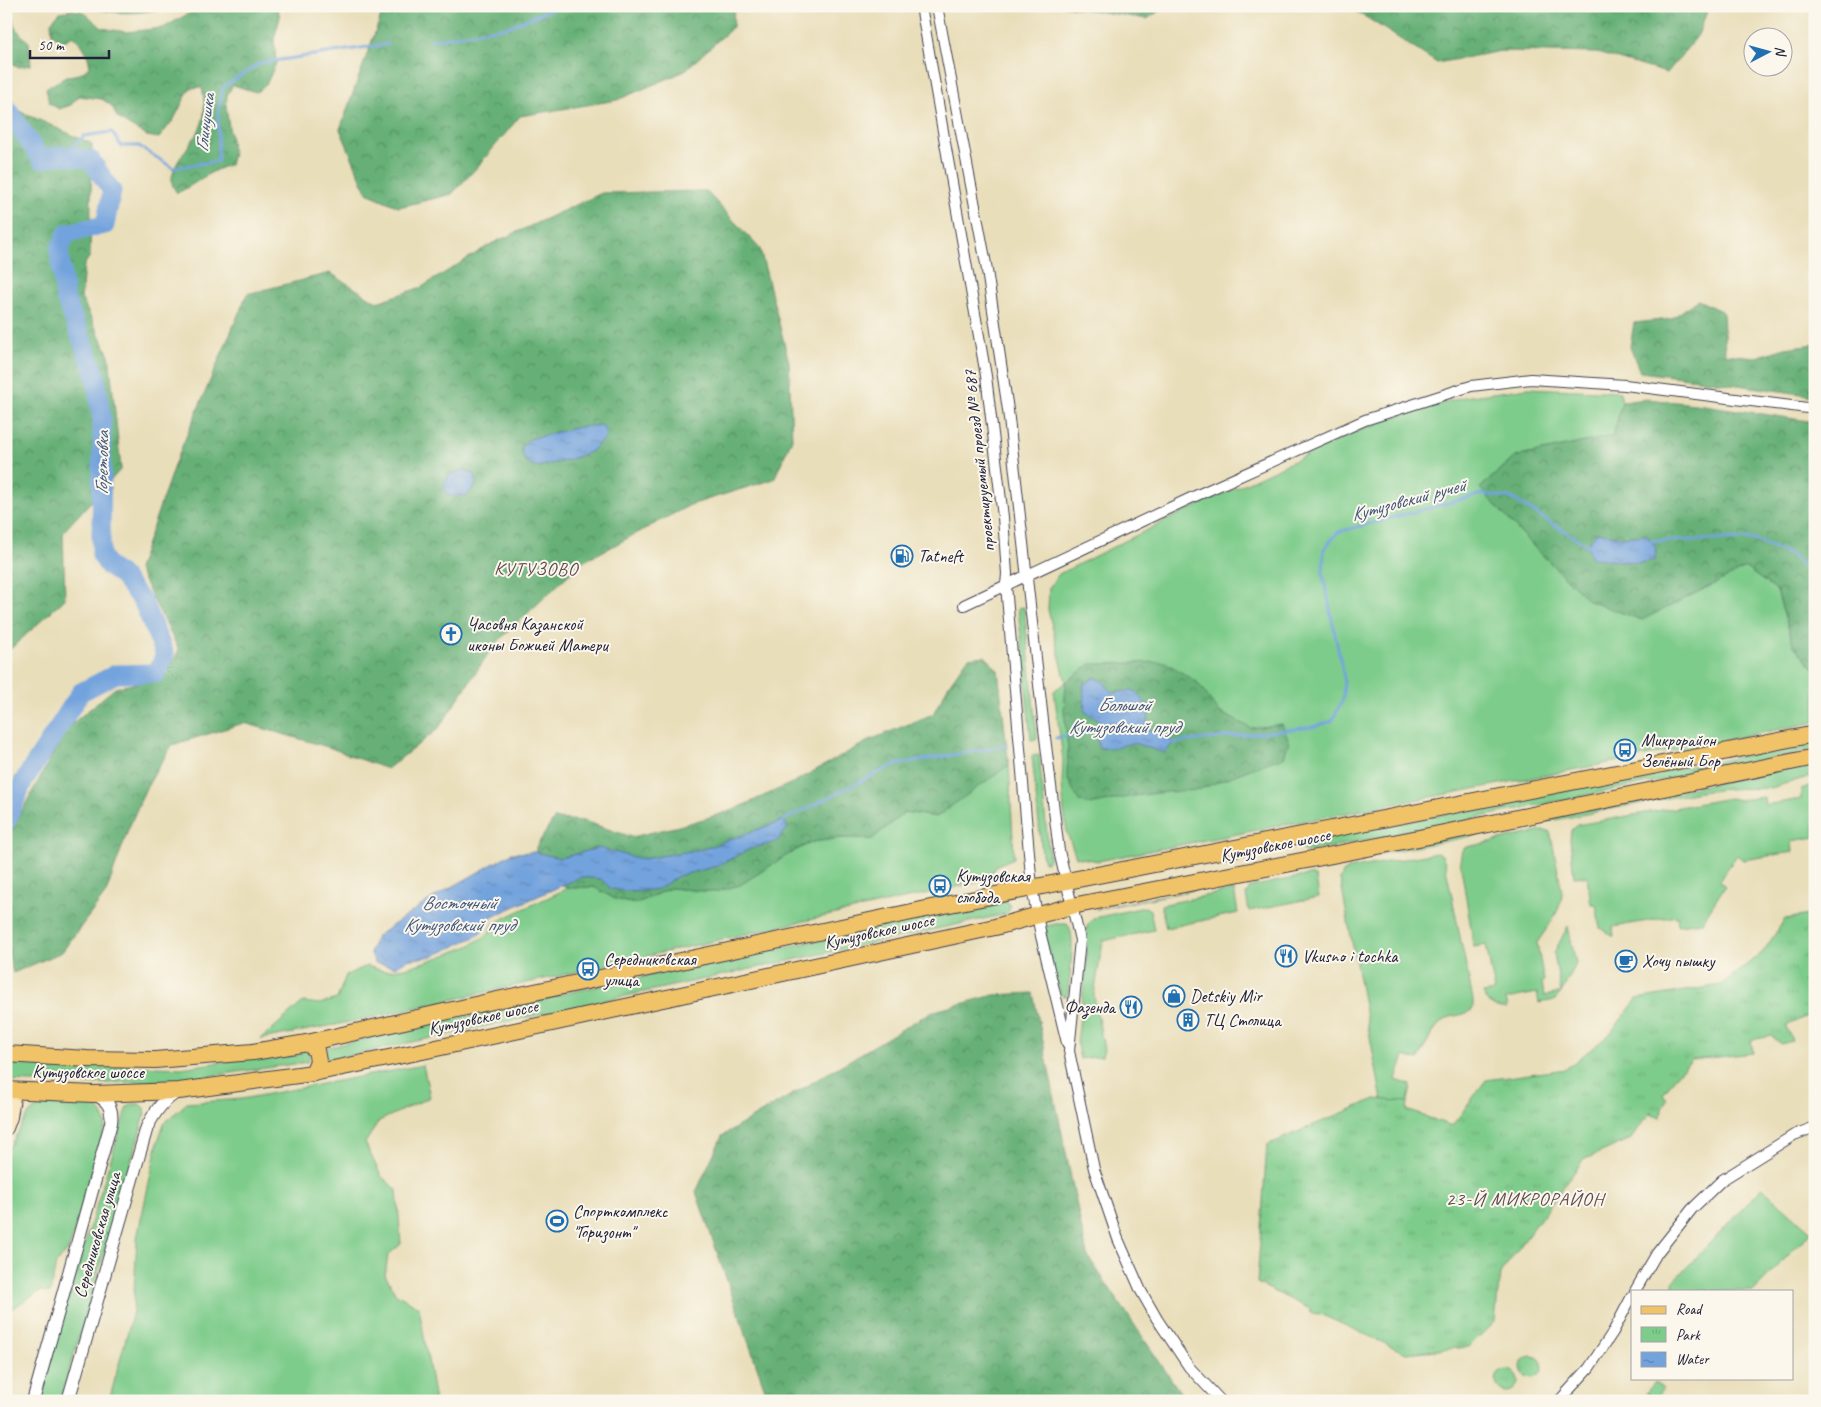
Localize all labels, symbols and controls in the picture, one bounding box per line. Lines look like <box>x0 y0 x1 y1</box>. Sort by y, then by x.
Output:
scale bar <box>30 28 109 60</box>
north arrow <box>1744 28 1794 78</box>
text: 50 m <box>38 36 65 55</box>
text: N <box>1772 45 1790 58</box>
water label: Глинушка <box>190 91 221 153</box>
street label: проектируемый проезд № 687 <box>958 368 1000 553</box>
water label: Горетовка <box>89 430 115 495</box>
water label: Кутузовский ручей <box>1348 472 1472 527</box>
fuel station icon: Tatneft <box>890 544 914 568</box>
place label: Tatneft <box>918 545 964 567</box>
district label: КУТУЗОВО <box>494 557 580 581</box>
place label: Часовня Казанской иконы Божией Матери <box>467 613 609 656</box>
church icon: Часовня Казанской иконы Божией Матери <box>439 622 463 646</box>
water label: Большой Кутузовский пруд <box>1069 693 1184 739</box>
place label: Микрорайон Зелёный Бор <box>1641 729 1721 772</box>
bus stop icon: Микрорайон Зелёный Бор <box>1613 738 1637 762</box>
street label: Кутузовское шоссе <box>1218 823 1333 867</box>
place label: Кутузовская слобода <box>956 865 1031 908</box>
bus stop icon: Кутузовская слобода <box>928 874 952 898</box>
water label: Восточный Кутузовский пруд <box>404 891 519 937</box>
street label: Кутузовское шоссе <box>822 908 937 954</box>
restaurant icon: Vkusno i tochka <box>1274 944 1298 968</box>
place label: Vkusno i tochka <box>1302 945 1399 967</box>
place label: Середниковская улица <box>603 948 697 991</box>
cafe icon: Хочу пышку <box>1614 949 1638 973</box>
place label: Хочу пышку <box>1642 950 1716 972</box>
bus stop icon: Середниковская улица <box>576 957 600 981</box>
shop icon: Detskiy Mir <box>1162 984 1186 1008</box>
place label: Detskiy Mir <box>1190 985 1263 1007</box>
street label: Кутузовское шоссе <box>426 994 541 1040</box>
restaurant icon: Фазенда <box>1119 995 1143 1019</box>
place label: Фазенда <box>1064 996 1117 1019</box>
building icon: ТЦ Столица <box>1176 1008 1200 1032</box>
place label: ТЦ Столица <box>1204 1009 1282 1031</box>
street label: Кутузовское шоссе <box>32 1061 145 1084</box>
street label: Середниковская улица <box>69 1168 126 1300</box>
district label: 23-Й МИКРОРАЙОН <box>1446 1187 1606 1211</box>
place label: Спорткомплекс "Горизонт" <box>573 1200 669 1244</box>
sports icon: Спорткомплекс "Горизонт" <box>545 1209 569 1233</box>
legend <box>1631 1290 1794 1380</box>
text: Road <box>1676 1300 1703 1319</box>
text: Park <box>1676 1326 1701 1345</box>
text: Water <box>1676 1350 1710 1369</box>

